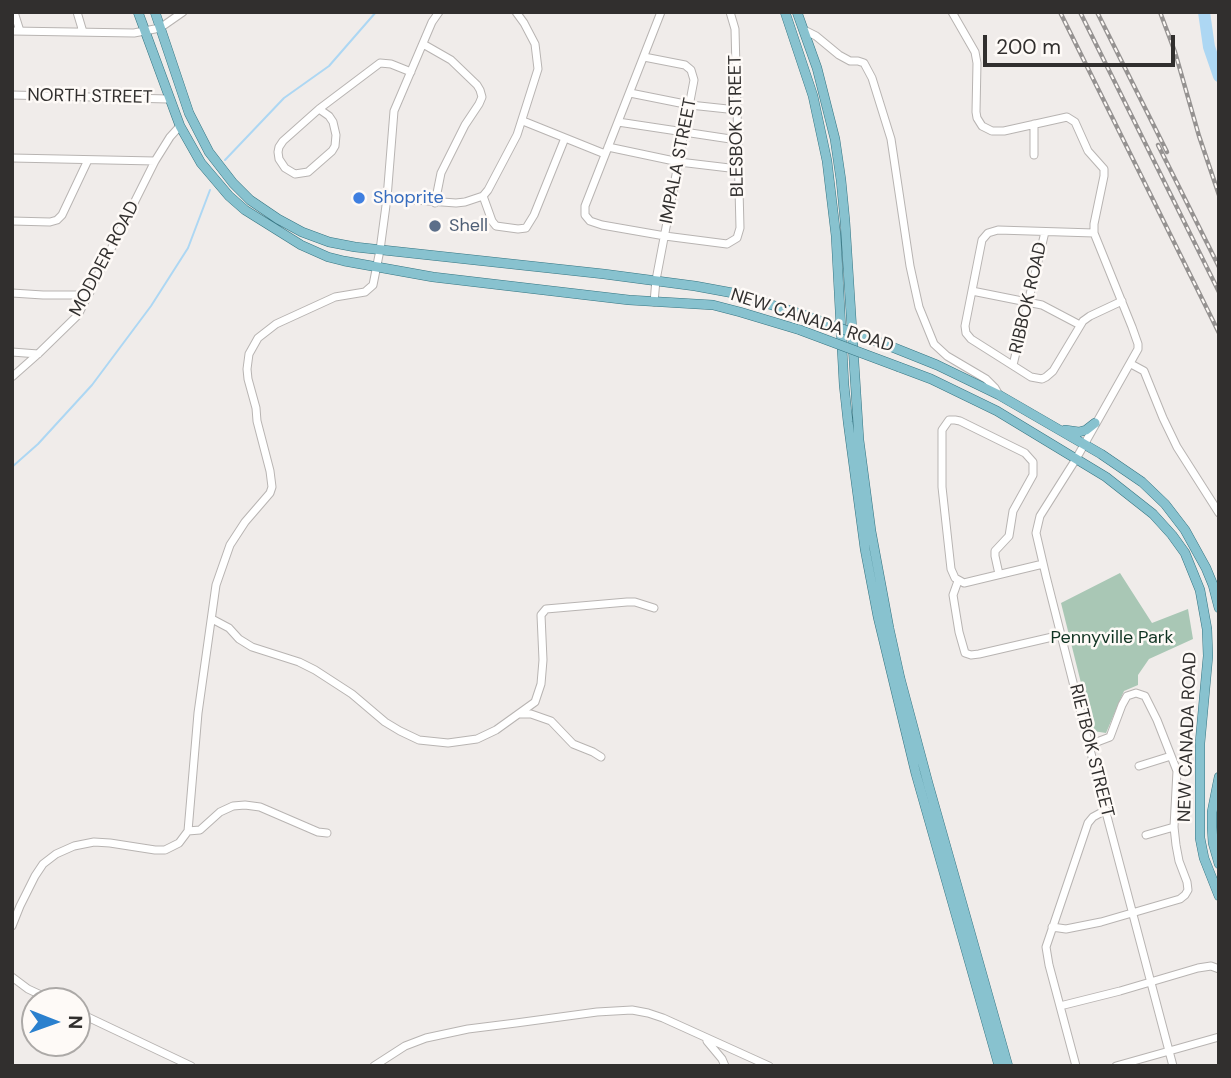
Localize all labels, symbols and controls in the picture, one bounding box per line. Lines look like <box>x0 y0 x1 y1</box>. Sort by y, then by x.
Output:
scale bar <box>986 21 1178 65</box>
text: 200 m <box>996 33 1061 61</box>
street label: BLESBOK STREET <box>725 55 749 197</box>
street label: NORTH STREET <box>27 85 153 109</box>
street label: IMPALA STREET <box>656 96 702 226</box>
place label: Shoprite <box>373 187 444 209</box>
marker: Shoprite <box>351 190 367 206</box>
street label: MODDER ROAD <box>66 198 144 320</box>
place label: Shell <box>449 215 488 237</box>
marker: Shell <box>427 218 443 234</box>
street label: RIBBOK ROAD <box>1006 240 1052 356</box>
street label: NEW CANADA ROAD <box>728 284 896 358</box>
park label: Pennyville Park <box>1051 627 1173 649</box>
street label: NEW CANADA ROAD <box>1174 652 1202 822</box>
street label: RIETBOK STREET <box>1064 682 1118 820</box>
north arrow <box>21 987 91 1057</box>
text: N <box>63 1015 88 1029</box>

